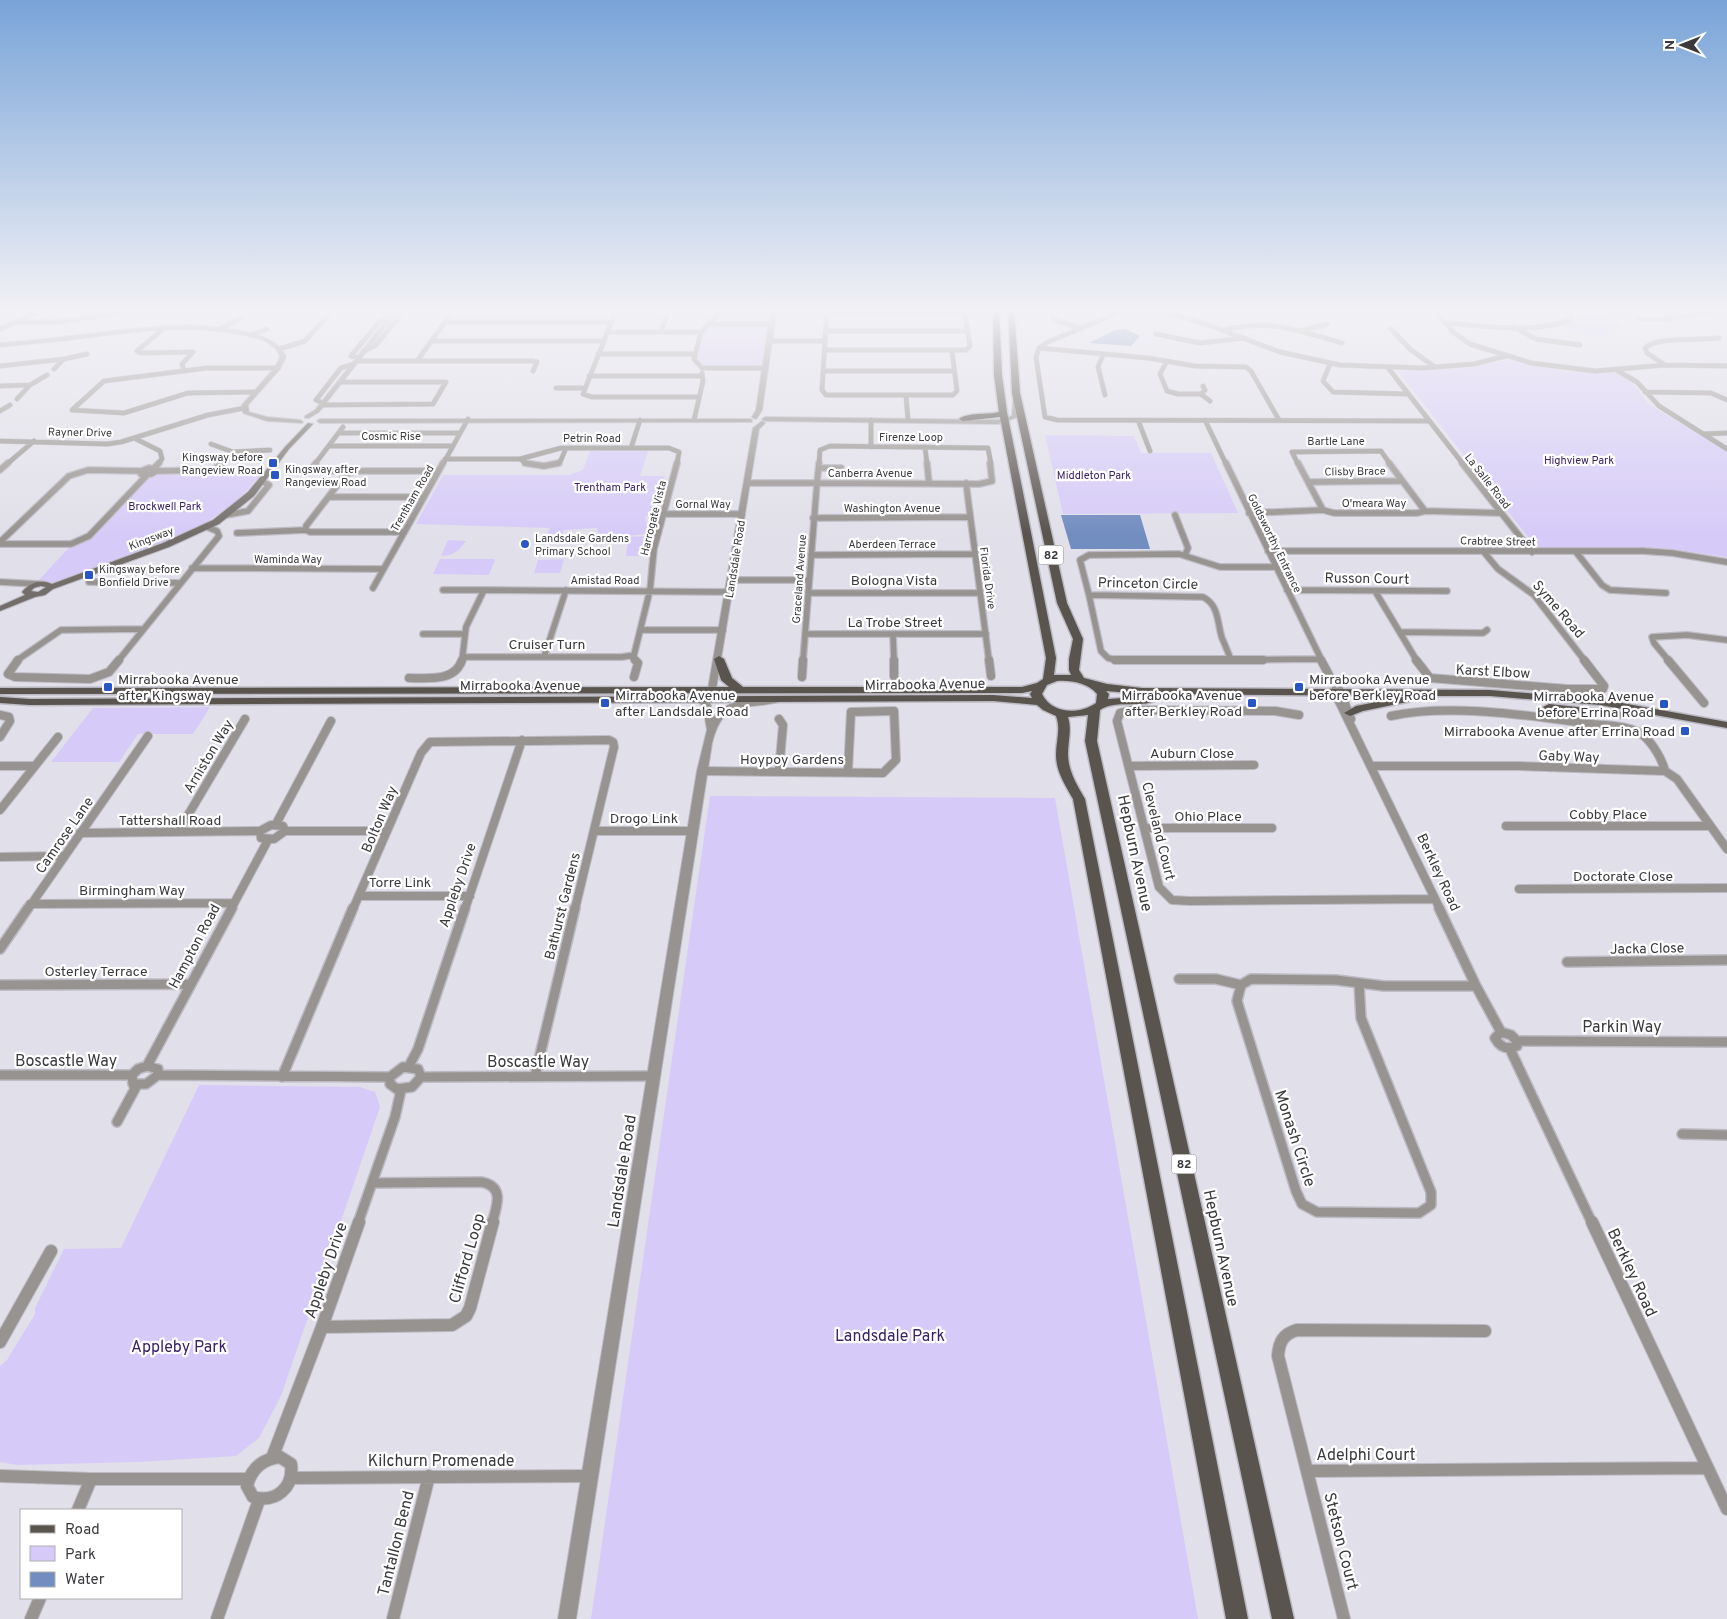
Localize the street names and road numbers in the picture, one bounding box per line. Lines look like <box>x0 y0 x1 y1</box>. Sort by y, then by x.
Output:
street label: Rayner Drive <box>48 425 112 441</box>
street label: Cosmic Rise <box>361 430 421 444</box>
street label: Firenze Loop <box>879 431 943 445</box>
street label: Petrin Road <box>563 432 621 446</box>
street label: Bartle Lane <box>1307 435 1365 449</box>
street label: La Salle Road <box>1461 451 1513 512</box>
street label: Trentham Road <box>388 463 438 534</box>
street label: Clisby Brace <box>1324 464 1386 480</box>
street label: Canberra Avenue <box>828 467 912 481</box>
street label: Harrogate Vista <box>638 479 670 557</box>
street label: Goldsworthy Entrance <box>1244 491 1304 595</box>
street label: O'meara Way <box>1342 497 1406 511</box>
street label: Gornal Way <box>675 498 731 512</box>
street label: Washington Avenue <box>844 502 940 516</box>
street label: Landsdale Road <box>723 519 749 599</box>
street label: Kingsway <box>127 524 176 554</box>
street label: Graceland Avenue <box>790 534 810 624</box>
street label: Crabtree Street <box>1460 534 1536 550</box>
street label: Aberdeen Terrace <box>848 538 936 552</box>
street label: Florida Drive <box>976 546 998 610</box>
road number: 82 <box>1038 546 1064 564</box>
street label: Waminda Way <box>254 553 322 567</box>
street label: Russon Court <box>1324 570 1409 589</box>
street label: Bologna Vista <box>851 573 937 590</box>
street label: Amistad Road <box>571 574 639 588</box>
street label: Princeton Circle <box>1098 575 1198 594</box>
street label: Syme Road <box>1528 578 1588 642</box>
street label: La Trobe Street <box>847 615 943 632</box>
street label: Cruiser Turn <box>509 637 585 654</box>
street label: Karst Elbow <box>1455 662 1531 683</box>
street label: Mirrabooka Avenue <box>865 676 985 695</box>
street label: Mirrabooka Avenue <box>460 678 580 695</box>
street label: Arniston Way <box>181 717 238 797</box>
street label: Auburn Close <box>1150 746 1234 763</box>
street label: Gaby Way <box>1538 748 1600 767</box>
street label: Hoypoy Gardens <box>740 752 844 769</box>
street label: Cleveland Court <box>1137 780 1178 882</box>
street label: Bolton Way <box>359 784 402 855</box>
street label: Hepburn Avenue <box>1112 793 1156 914</box>
street label: Camrose Lane <box>33 794 98 877</box>
street label: Cobby Place <box>1569 807 1647 824</box>
street label: Ohio Place <box>1174 809 1242 826</box>
street label: Drogo Link <box>610 811 678 828</box>
street label: Tattershall Road <box>119 813 221 830</box>
street label: Berkley Road <box>1412 831 1463 914</box>
street label: Appleby Drive <box>436 841 481 930</box>
street label: Bathurst Gardens <box>542 851 585 962</box>
street label: Doctorate Close <box>1573 869 1673 886</box>
street label: Torre Link <box>369 875 431 892</box>
street label: Birmingham Way <box>79 883 185 900</box>
street label: Hampton Road <box>166 902 225 992</box>
street label: Jacka Close <box>1610 940 1684 959</box>
street label: Osterley Terrace <box>45 964 147 981</box>
street label: Parkin Way <box>1582 1018 1662 1038</box>
street label: Boscastle Way <box>15 1052 117 1072</box>
street label: Boscastle Way <box>487 1053 589 1073</box>
street label: Monash Circle <box>1269 1088 1319 1190</box>
street label: Landsdale Road <box>604 1113 642 1229</box>
road number: 82 <box>1172 1154 1196 1174</box>
street label: Hepburn Avenue <box>1198 1188 1242 1309</box>
street label: Clifford Loop <box>446 1211 490 1306</box>
street label: Appleby Drive <box>301 1220 353 1322</box>
street label: Berkley Road <box>1602 1225 1660 1320</box>
street label: Adelphi Court <box>1316 1446 1416 1466</box>
street label: Kilchurn Promenade <box>368 1452 514 1472</box>
street label: Tantallon Bend <box>374 1489 420 1598</box>
street label: Stetson Court <box>1318 1491 1362 1592</box>

